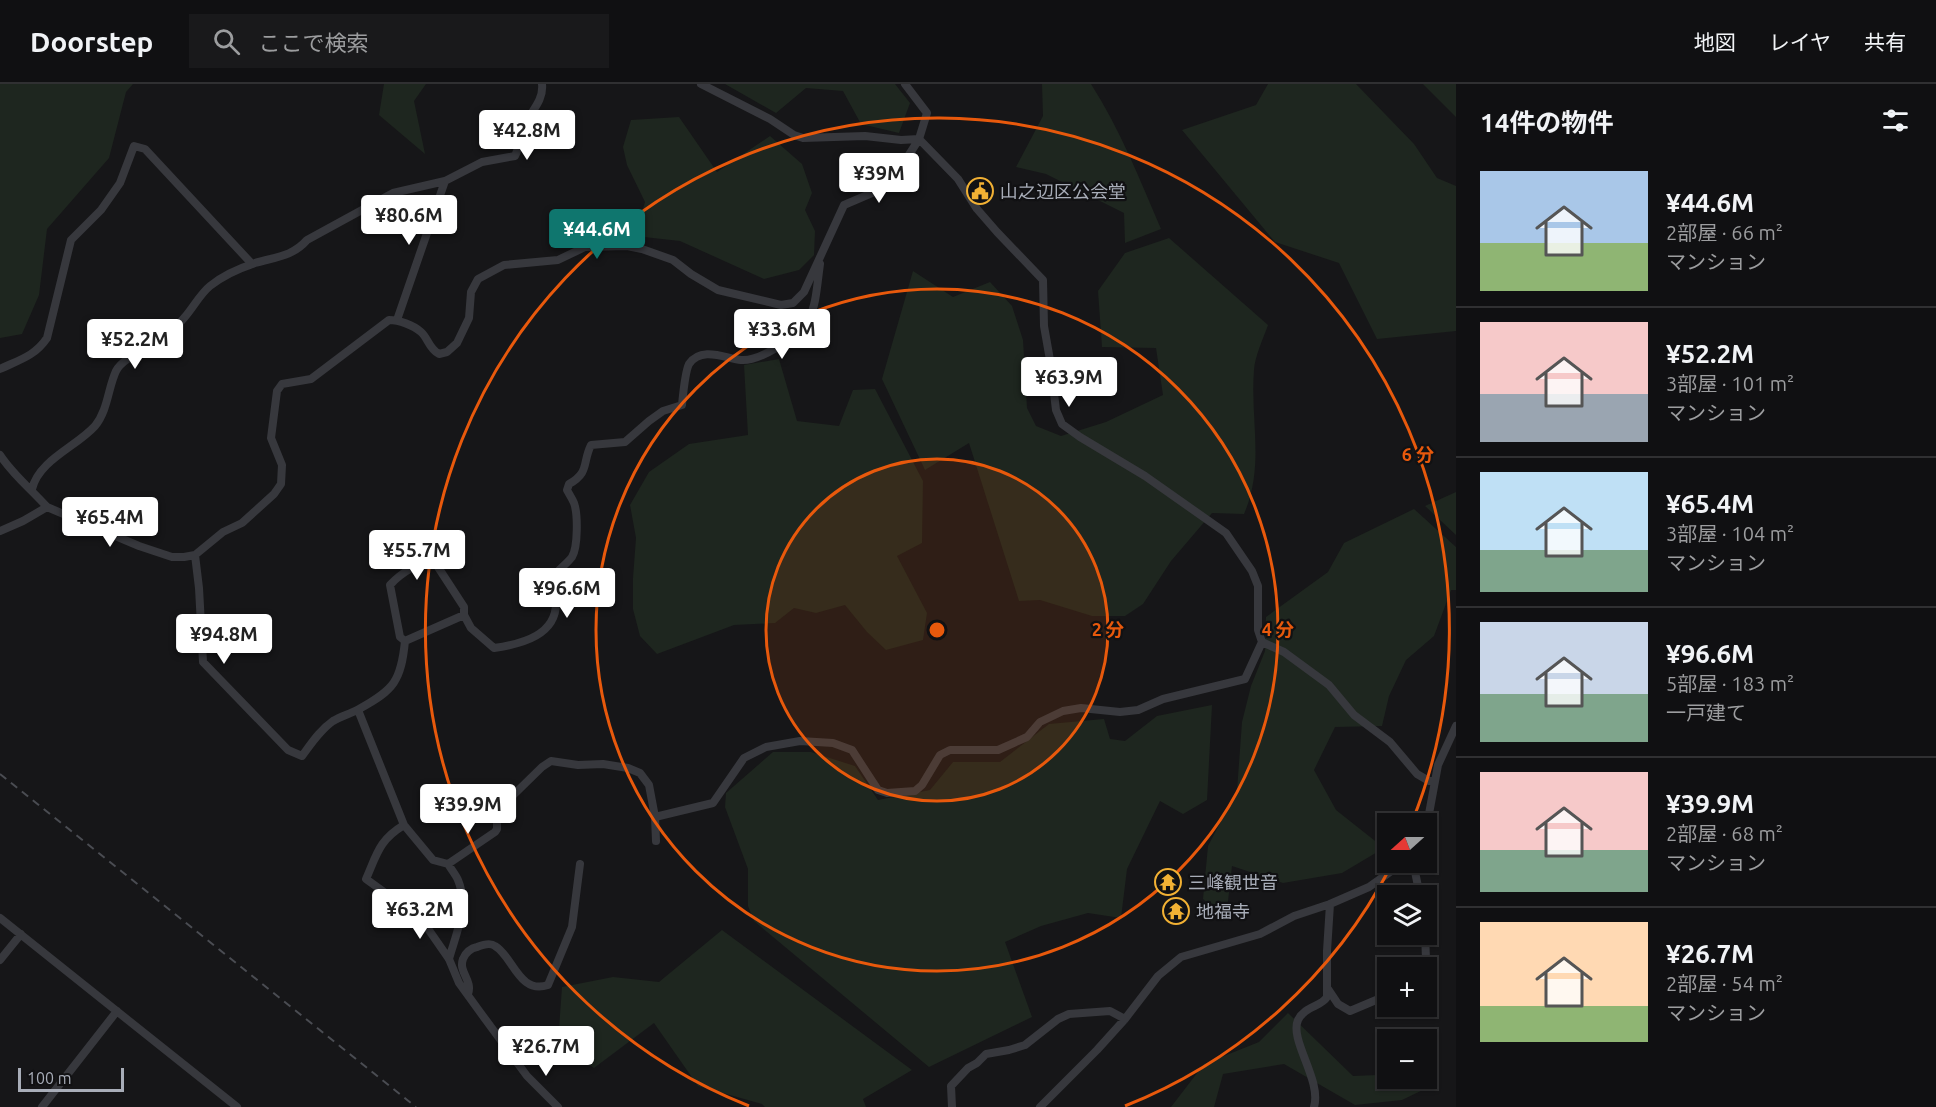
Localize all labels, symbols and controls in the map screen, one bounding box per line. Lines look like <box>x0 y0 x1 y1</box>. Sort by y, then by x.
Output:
search box <box>189 14 609 68</box>
icon: search <box>210 25 243 58</box>
text: Doorstep <box>30 26 153 57</box>
text: ここで検索 <box>258 30 368 55</box>
text: 地図 <box>1694 30 1736 54</box>
text: レイヤ <box>1769 30 1831 54</box>
text: 共有 <box>1864 30 1906 54</box>
icon: filters <box>1879 104 1912 137</box>
text: 14件の物件 <box>1480 108 1613 137</box>
pin: ¥42.8M <box>478 110 576 161</box>
text: ¥42.8M <box>493 118 561 141</box>
pin: ¥39M <box>843 153 915 204</box>
text: ¥39M <box>853 161 905 184</box>
public building icon: 山之辺区公会堂 <box>965 176 995 206</box>
place label: 山之辺区公会堂 <box>1000 181 1126 201</box>
text: ¥44.6M <box>1666 188 1754 217</box>
pin: ¥80.6M <box>360 195 458 246</box>
icon: home <box>1528 195 1600 267</box>
text: ¥80.6M <box>375 203 443 226</box>
pin: ¥44.6M <box>548 209 646 260</box>
text: ¥44.6M <box>563 217 631 240</box>
text: 2部屋 · 66 m² <box>1666 221 1783 244</box>
text: マンション <box>1666 250 1766 273</box>
pin: ¥33.6M <box>733 309 831 360</box>
text: ¥33.6M <box>748 317 816 340</box>
pin: ¥52.2M <box>86 319 184 370</box>
text: ¥52.2M <box>101 327 169 350</box>
text: ¥52.2M <box>1666 339 1754 368</box>
icon: home <box>1528 346 1600 418</box>
pin: ¥63.9M <box>1020 357 1118 408</box>
text: ¥63.9M <box>1035 365 1103 388</box>
text: 3部屋 · 101 m² <box>1666 372 1794 395</box>
text: マンション <box>1666 401 1766 424</box>
text: 6 分 <box>1402 444 1434 464</box>
text: ¥65.4M <box>1666 489 1754 518</box>
icon: home <box>1528 496 1600 568</box>
pin: ¥65.4M <box>61 497 159 548</box>
text: ¥65.4M <box>76 505 144 528</box>
text: 3部屋 · 104 m² <box>1666 522 1794 545</box>
pin: ¥55.7M <box>368 530 466 581</box>
text: ¥55.7M <box>383 538 451 561</box>
text: マンション <box>1666 551 1766 574</box>
pin: ¥96.6M <box>518 568 616 619</box>
text: ¥96.6M <box>533 576 601 599</box>
pin: ¥94.8M <box>175 614 273 665</box>
text: 2 分 <box>1092 619 1124 639</box>
text: 4 分 <box>1262 619 1294 639</box>
centre of rings <box>927 620 947 640</box>
text: ¥94.8M <box>190 622 258 645</box>
text: ¥96.6M <box>1666 639 1754 668</box>
icon: home <box>1528 646 1600 718</box>
text: 5部屋 · 183 m² <box>1666 672 1794 695</box>
text: 一戸建て <box>1666 701 1746 724</box>
pin: ¥39.9M <box>419 784 517 835</box>
text: ¥39.9M <box>1666 789 1754 818</box>
text: ¥39.9M <box>434 792 502 815</box>
icon: home <box>1528 796 1600 868</box>
north arrow <box>1377 813 1437 873</box>
map controls <box>1377 813 1437 1089</box>
text: 2部屋 · 68 m² <box>1666 822 1783 845</box>
text: マンション <box>1666 851 1766 874</box>
temple icon: 三峰観世音 <box>1153 867 1183 897</box>
place label: 三峰観世音 <box>1188 872 1278 892</box>
button: layers <box>1377 885 1437 945</box>
pin: ¥63.2M <box>371 889 469 940</box>
temple icon: 地福寺 <box>1161 896 1191 926</box>
text: ¥63.2M <box>386 897 454 920</box>
place label: 地福寺 <box>1196 901 1250 921</box>
text: ¥26.7M <box>1666 939 1754 968</box>
icon: home <box>1528 946 1600 1018</box>
button: + <box>1377 957 1437 1017</box>
text: 2部屋 · 54 m² <box>1666 972 1783 995</box>
text: マンション <box>1666 1001 1766 1024</box>
pin: ¥26.7M <box>497 1026 595 1077</box>
button: − <box>1377 1029 1437 1089</box>
text: ¥26.7M <box>512 1034 580 1057</box>
scale bar <box>18 1065 124 1092</box>
text: 100 m <box>27 1069 72 1087</box>

